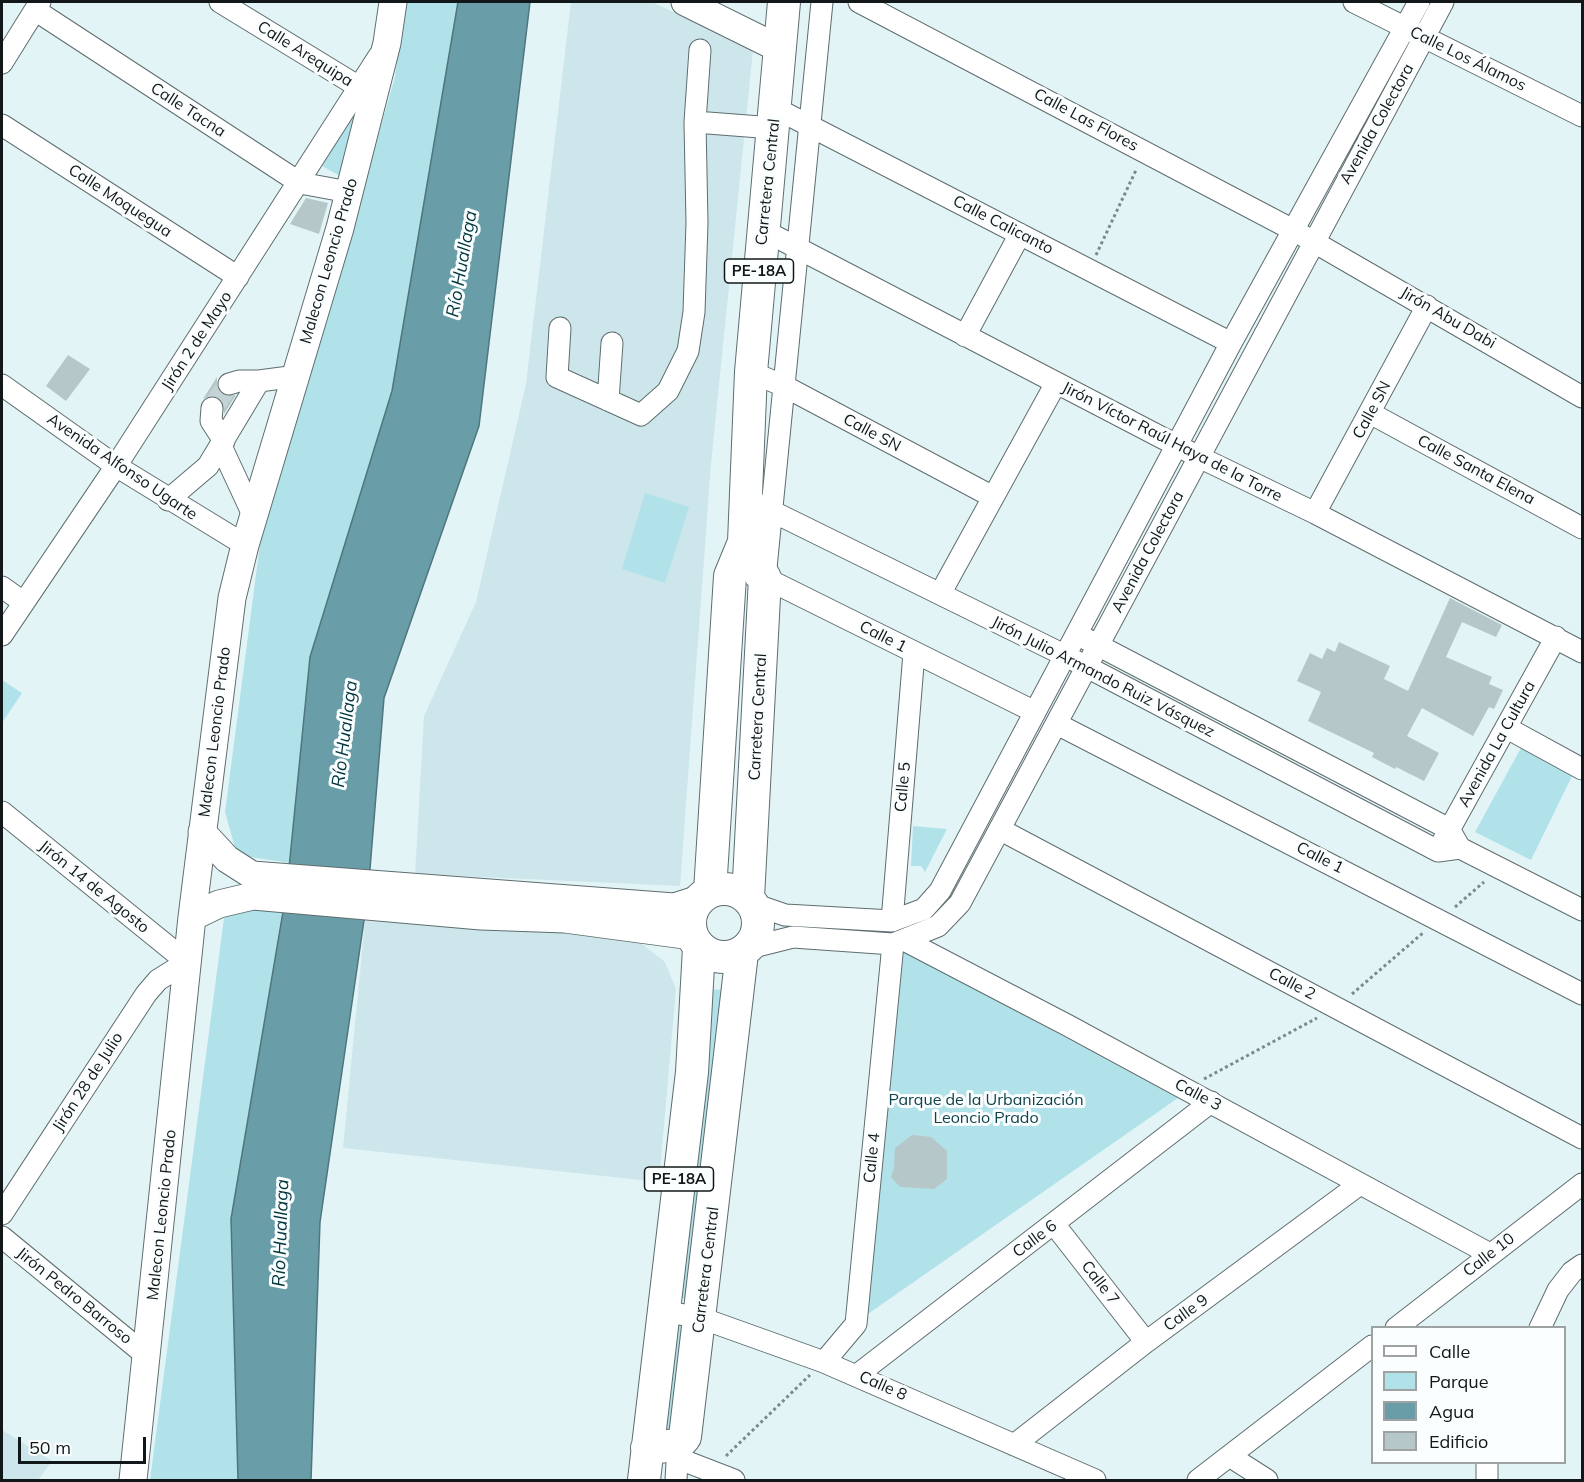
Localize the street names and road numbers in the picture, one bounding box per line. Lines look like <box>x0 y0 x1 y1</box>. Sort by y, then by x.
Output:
street label: Calle Arequipa <box>254 17 356 91</box>
street label: Calle Los Álamos <box>1407 23 1529 95</box>
street label: Avenida Colectora <box>1336 60 1418 188</box>
street label: Calle Tacna <box>147 79 229 141</box>
street label: Calle Las Flores <box>1031 84 1141 156</box>
street label: Carretera Central <box>752 118 784 246</box>
street label: Calle Moquegua <box>65 160 175 242</box>
street label: Malecon Leoncio Prado <box>296 176 362 346</box>
street label: Calle Calicanto <box>950 191 1056 259</box>
road number: PE-18A <box>724 259 794 283</box>
street label: Jirón Abu Dabi <box>1397 283 1499 353</box>
street label: Jirón 2 de Mayo <box>158 288 236 394</box>
street label: Jirón Víctor Raúl Haya de la Torre <box>1059 378 1285 506</box>
street label: Calle SN <box>1349 378 1395 442</box>
street label: Avenida Alfonso Ugarte <box>43 410 201 524</box>
street label: Calle SN <box>840 410 904 456</box>
street label: Calle Santa Elena <box>1414 431 1538 509</box>
street label: Avenida Colectora <box>1108 488 1188 616</box>
street label: Jirón Julio Armando Ruiz Vásquez <box>988 612 1218 742</box>
street label: Calle 1 <box>856 617 910 657</box>
street label: Malecon Leoncio Prado <box>195 646 235 818</box>
street label: Carretera Central <box>745 653 771 781</box>
street label: Avenida La Cultura <box>1454 677 1540 811</box>
street label: Calle 5 <box>891 761 915 813</box>
street label: Jirón 14 de Agosto <box>35 837 153 937</box>
street label: Calle 1 <box>1293 838 1347 878</box>
street label: Calle 2 <box>1265 964 1319 1004</box>
street label: Jirón 28 de Julio <box>49 1029 127 1135</box>
street label: Calle 3 <box>1171 1075 1225 1115</box>
street label: Malecon Leoncio Prado <box>143 1129 181 1301</box>
street label: Calle 4 <box>860 1132 884 1184</box>
road number: PE-18A <box>644 1167 714 1191</box>
street label: Carretera Central <box>689 1206 723 1334</box>
street label: Calle 6 <box>1009 1216 1061 1262</box>
street label: Calle 10 <box>1459 1229 1519 1281</box>
street label: Jirón Pedro Barroso <box>12 1244 136 1348</box>
street label: Calle 7 <box>1077 1257 1123 1309</box>
street label: Calle 9 <box>1160 1290 1212 1336</box>
street label: Calle 8 <box>856 1367 910 1405</box>

